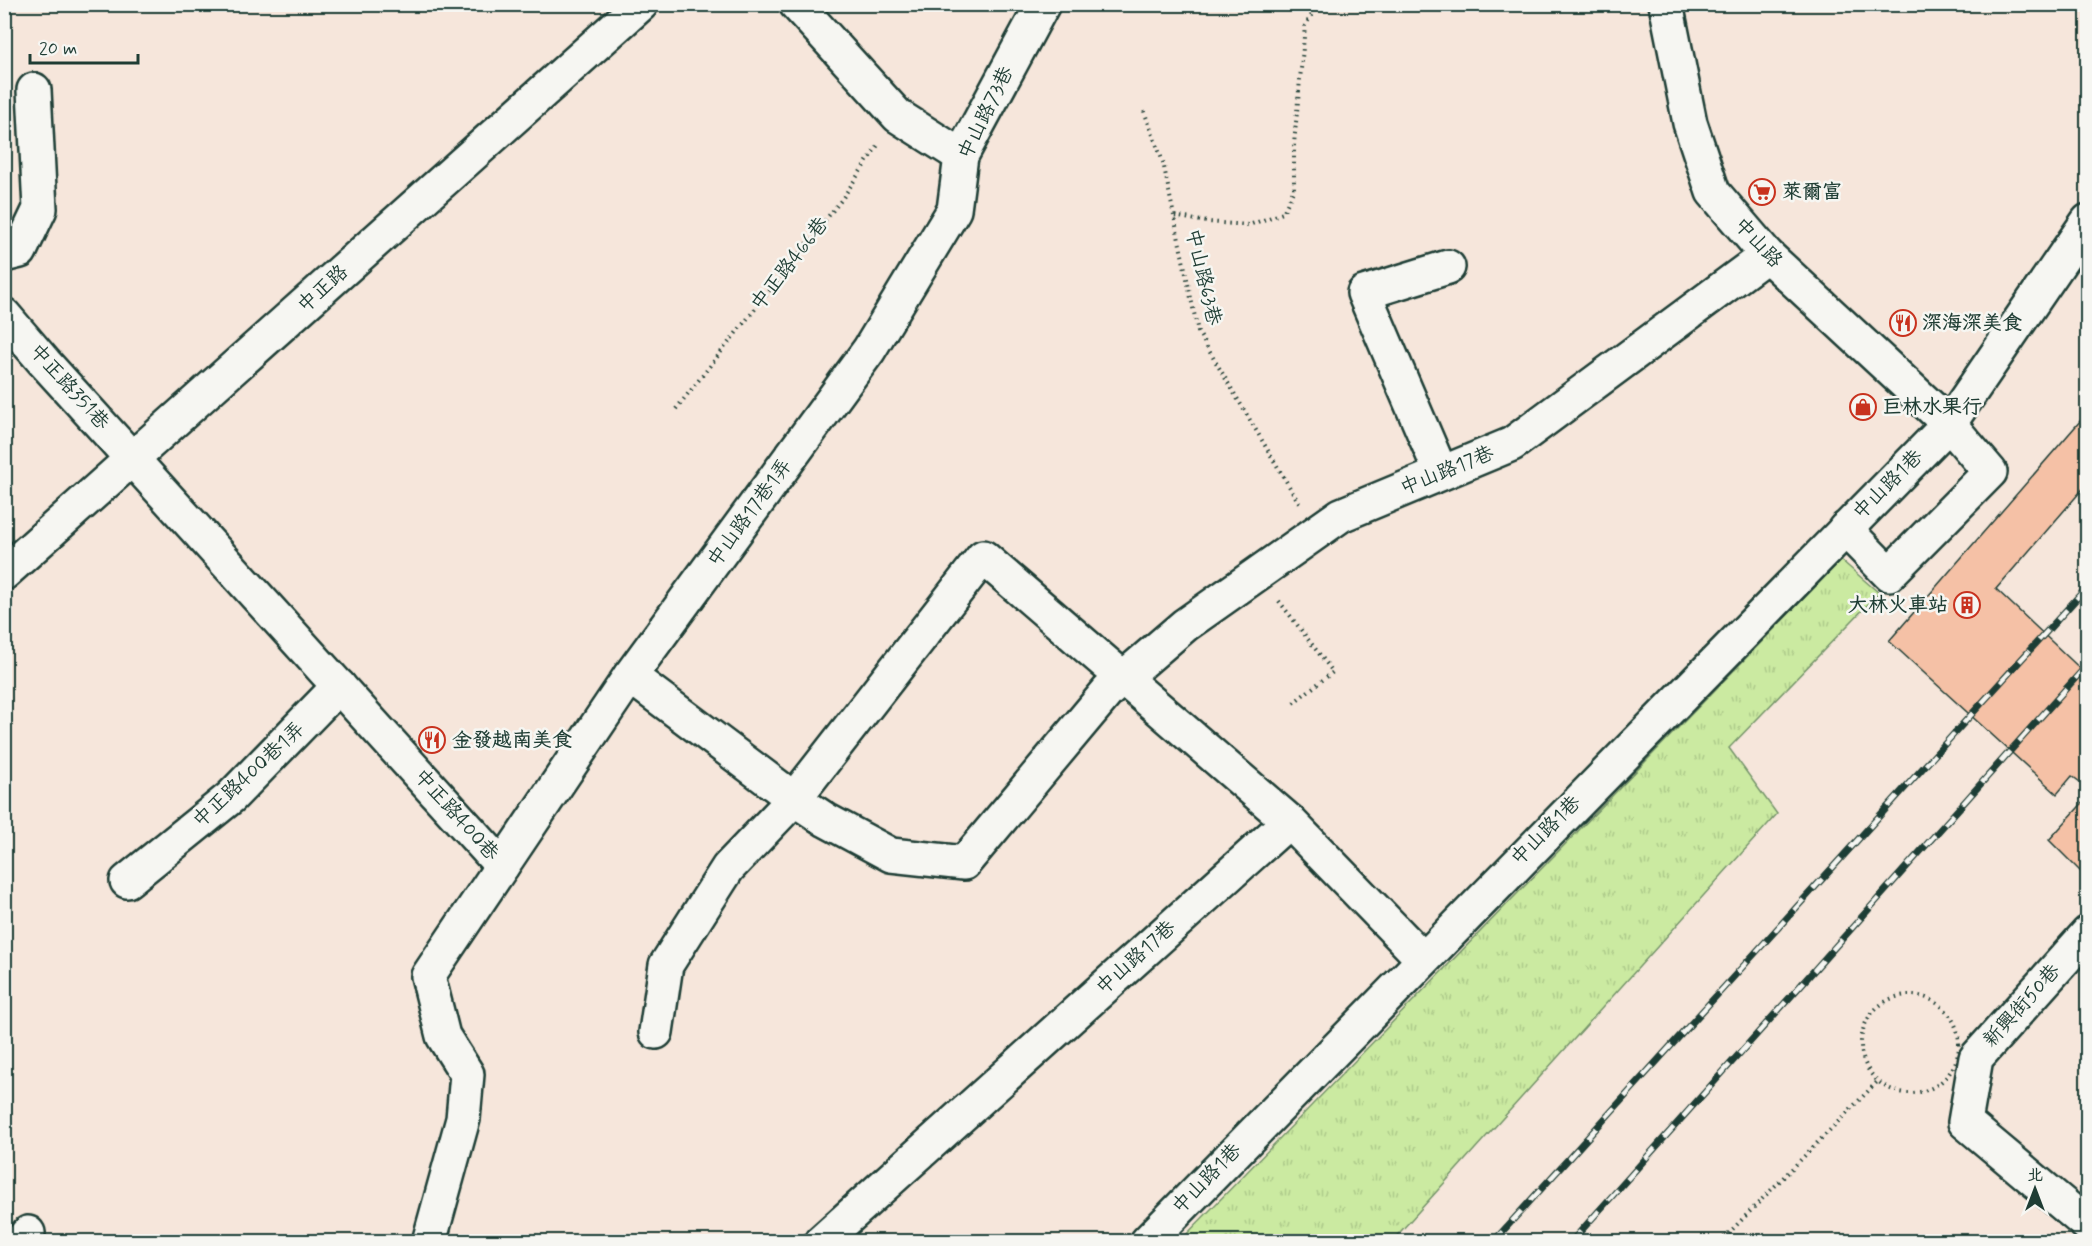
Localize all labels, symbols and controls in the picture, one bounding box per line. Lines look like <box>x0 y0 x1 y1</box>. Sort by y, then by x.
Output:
scale bar <box>30 27 138 65</box>
text: 20 m <box>39 37 77 61</box>
street label: 中山路73巷 <box>952 61 1021 164</box>
supermarket icon: 萊爾富 <box>1747 177 1777 207</box>
place label: 萊爾富 <box>1782 179 1842 206</box>
street label: 中正路466巷 <box>745 211 836 316</box>
street label: 中山路 <box>1728 212 1789 275</box>
street label: 中山路63巷 <box>1179 226 1227 329</box>
street label: 中正路 <box>292 258 355 319</box>
restaurant icon: 深海深美食 <box>1888 308 1918 338</box>
place label: 深海深美食 <box>1922 310 2022 337</box>
street label: 中正路351巷 <box>23 338 116 437</box>
shop icon: 巨林水果行 <box>1848 392 1878 422</box>
place label: 巨林水果行 <box>1882 394 1982 421</box>
street label: 中山路17巷 <box>1396 440 1499 502</box>
street label: 中山路1巷 <box>1847 443 1930 526</box>
street label: 中山路17巷1弄 <box>701 453 799 573</box>
building icon: 大林火車站 <box>1952 590 1982 620</box>
place label: 大林火車站 <box>1848 592 1948 619</box>
street label: 中正路400巷1弄 <box>187 716 311 834</box>
restaurant icon: 金發越南美食 <box>417 725 447 755</box>
place label: 金發越南美食 <box>452 727 572 754</box>
street label: 中正路400巷 <box>407 763 505 868</box>
street label: 中山路1巷 <box>1505 789 1588 872</box>
street label: 中山路17巷 <box>1090 914 1183 1001</box>
street label: 新興街50巷 <box>1977 958 2067 1053</box>
street label: 中山路1巷 <box>1166 1137 1248 1220</box>
north arrow <box>2005 1159 2065 1219</box>
text: 北 <box>2027 1165 2043 1186</box>

